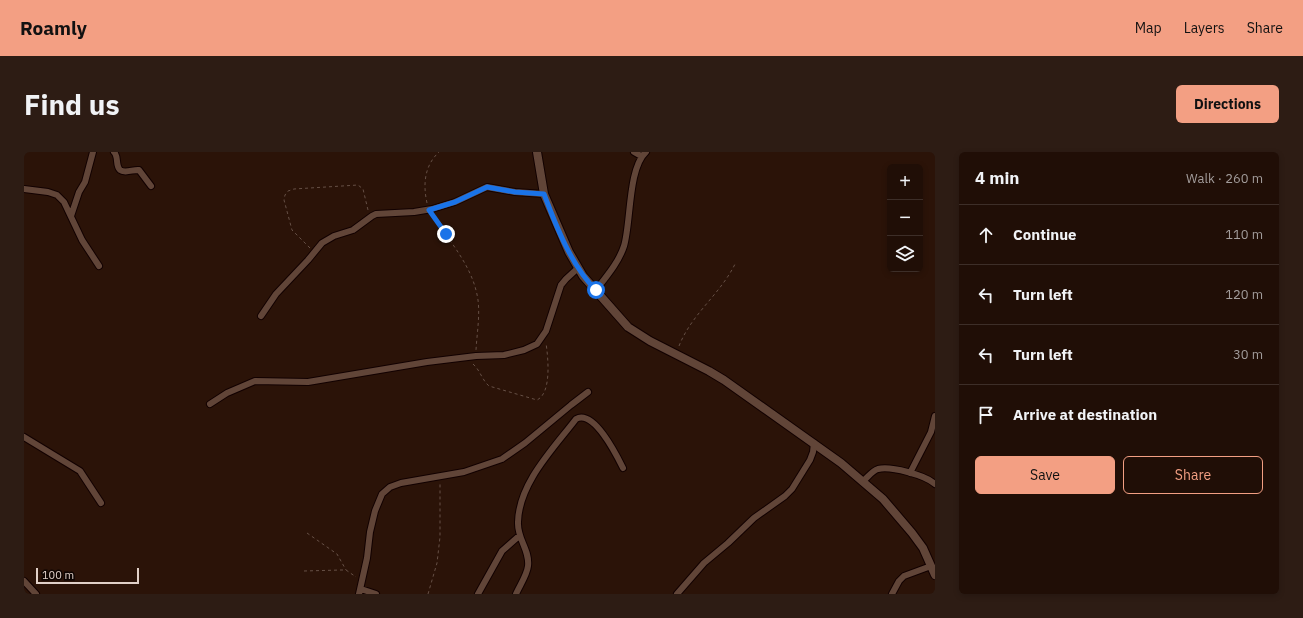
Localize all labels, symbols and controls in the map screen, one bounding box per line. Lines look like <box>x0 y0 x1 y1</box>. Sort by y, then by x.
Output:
text: Roamly <box>20 16 87 40</box>
text: Map <box>1135 19 1162 37</box>
text: Layers <box>1184 19 1225 37</box>
text: Share <box>1247 19 1283 37</box>
button: Directions <box>1176 85 1279 123</box>
text: Find us <box>24 86 120 123</box>
map controls <box>887 164 923 272</box>
button: + <box>887 164 923 200</box>
text: 4 min <box>975 167 1019 189</box>
text: Walk · 260 m <box>1186 170 1263 187</box>
button: − <box>887 200 923 236</box>
icon: ahead <box>975 224 997 246</box>
route end <box>437 225 455 243</box>
text: Continue <box>1013 225 1077 244</box>
text: 110 m <box>1225 226 1263 243</box>
button: layers <box>887 236 923 272</box>
route start <box>587 281 605 299</box>
icon: left <box>975 284 997 306</box>
text: Turn left <box>1013 285 1073 304</box>
text: 120 m <box>1225 286 1263 303</box>
icon: left <box>975 344 997 366</box>
text: Turn left <box>1013 345 1073 364</box>
text: 30 m <box>1233 346 1263 363</box>
icon: arrive <box>975 404 997 426</box>
text: Arrive at destination <box>1013 405 1157 424</box>
button: Save <box>975 456 1115 494</box>
button: Share <box>1123 456 1263 494</box>
scale bar <box>36 566 139 585</box>
text: 100 m <box>42 568 74 582</box>

